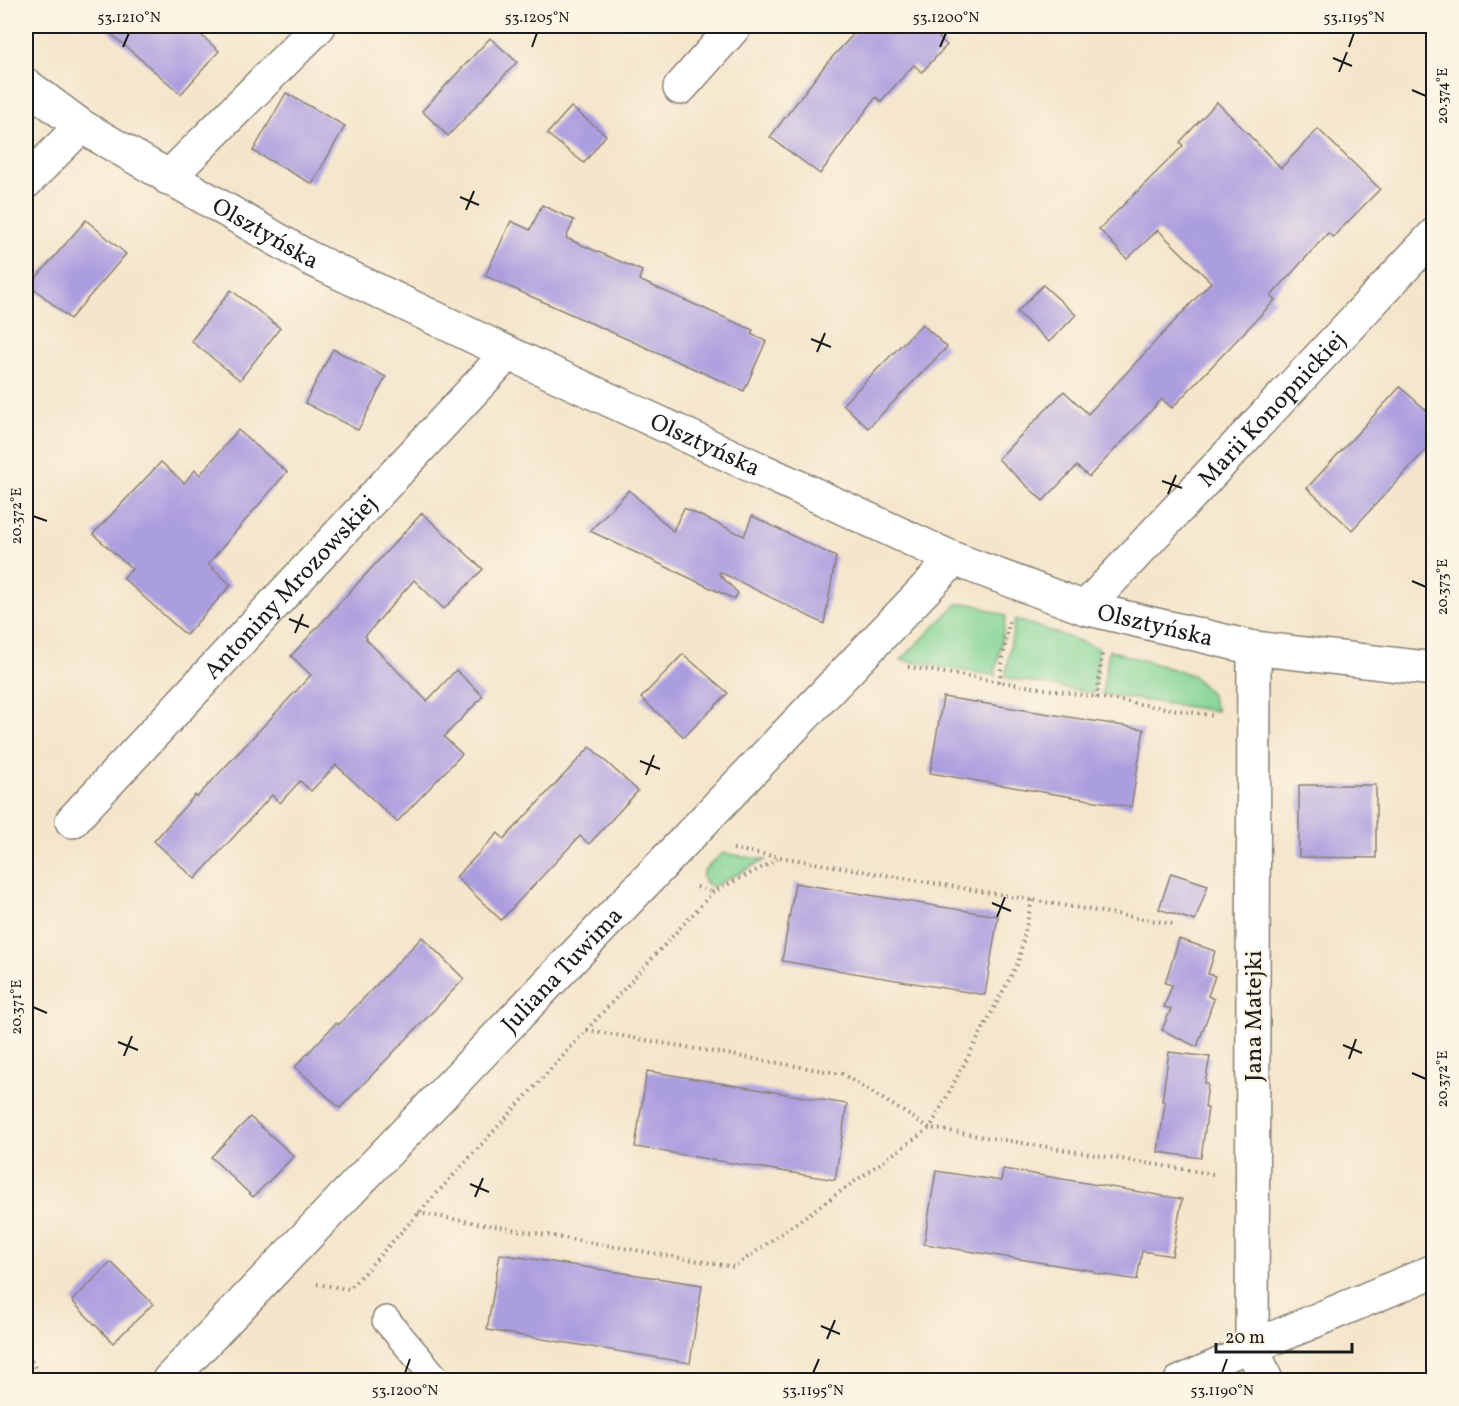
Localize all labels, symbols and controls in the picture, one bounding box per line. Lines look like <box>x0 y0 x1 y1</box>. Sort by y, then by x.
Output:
text: 53.1210°N <box>97 8 161 29</box>
text: 53.1205°N <box>505 8 570 29</box>
text: 53.1200°N <box>913 8 979 29</box>
text: 53.1195°N <box>1323 8 1385 29</box>
text: 20.374°E <box>1433 68 1454 124</box>
street label: Olsztyńska <box>205 190 324 279</box>
street label: Marii Konopnickiej <box>1191 324 1355 496</box>
street label: Olsztyńska <box>644 406 765 486</box>
text: 20.372°E <box>7 488 28 544</box>
street label: Antoniny Mrozowskiej <box>197 488 386 688</box>
text: 20.373°E <box>1433 559 1454 615</box>
street label: Olsztyńska <box>1093 596 1216 657</box>
street label: Juliana Tuwima <box>494 900 632 1041</box>
street label: Jana Matejki <box>1238 950 1272 1082</box>
text: 20.371°E <box>7 979 28 1035</box>
text: 20.372°E <box>1433 1051 1454 1107</box>
scale bar <box>1216 1316 1352 1354</box>
text: 20 m <box>1225 1326 1265 1351</box>
text: 53.1200°N <box>372 1381 438 1402</box>
text: 53.1195°N <box>782 1381 844 1402</box>
text: 53.1190°N <box>1190 1381 1254 1402</box>

